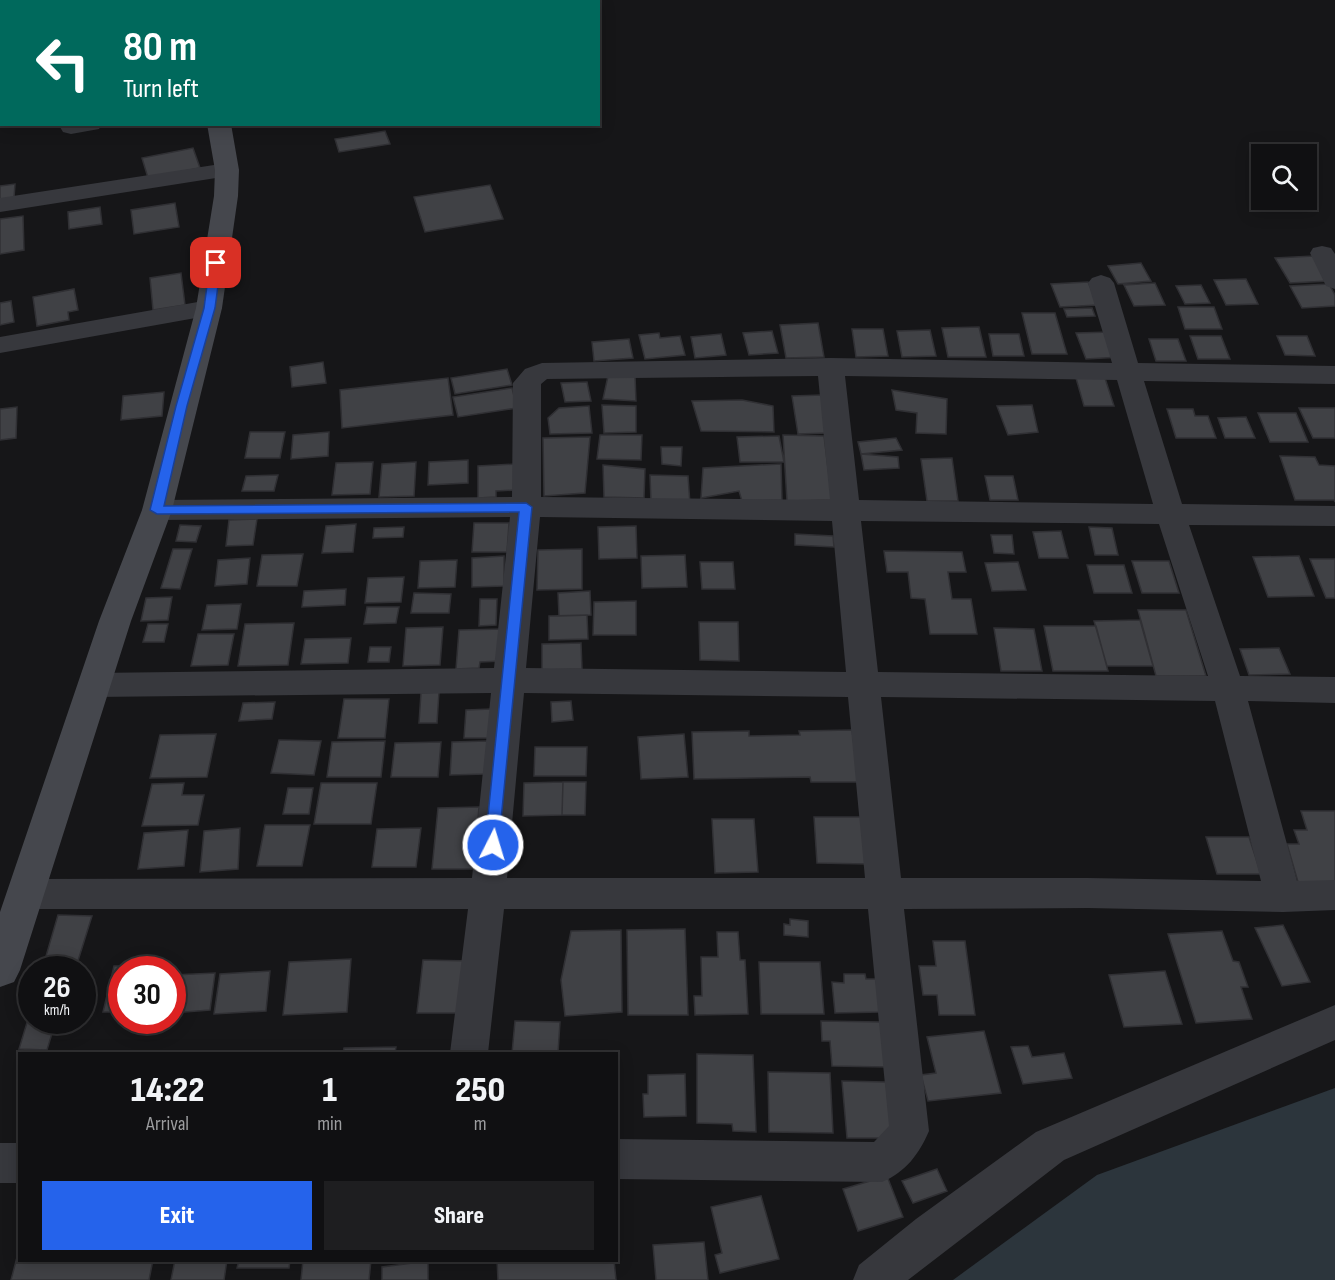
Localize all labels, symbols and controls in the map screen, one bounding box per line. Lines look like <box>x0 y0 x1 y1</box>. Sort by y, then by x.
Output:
text: 80 m <box>123 22 197 73</box>
icon: left <box>24 24 102 102</box>
text: Turn left <box>123 73 199 105</box>
map controls <box>1251 144 1317 210</box>
button: search <box>1251 144 1317 210</box>
pin <box>190 237 241 288</box>
icon: arrive <box>199 246 232 279</box>
position arrow <box>461 813 525 877</box>
speed limit sign: 30 <box>108 956 186 1034</box>
text: 26 <box>43 970 71 1006</box>
text: km/h <box>44 1001 70 1020</box>
text: 14:22 <box>131 1069 204 1112</box>
text: 1 <box>322 1069 337 1112</box>
text: 250 <box>455 1069 505 1112</box>
text: Arrival <box>146 1112 189 1136</box>
text: min <box>317 1112 342 1136</box>
text: m <box>474 1112 487 1136</box>
button: Exit <box>42 1181 312 1250</box>
button: Share <box>324 1181 594 1250</box>

